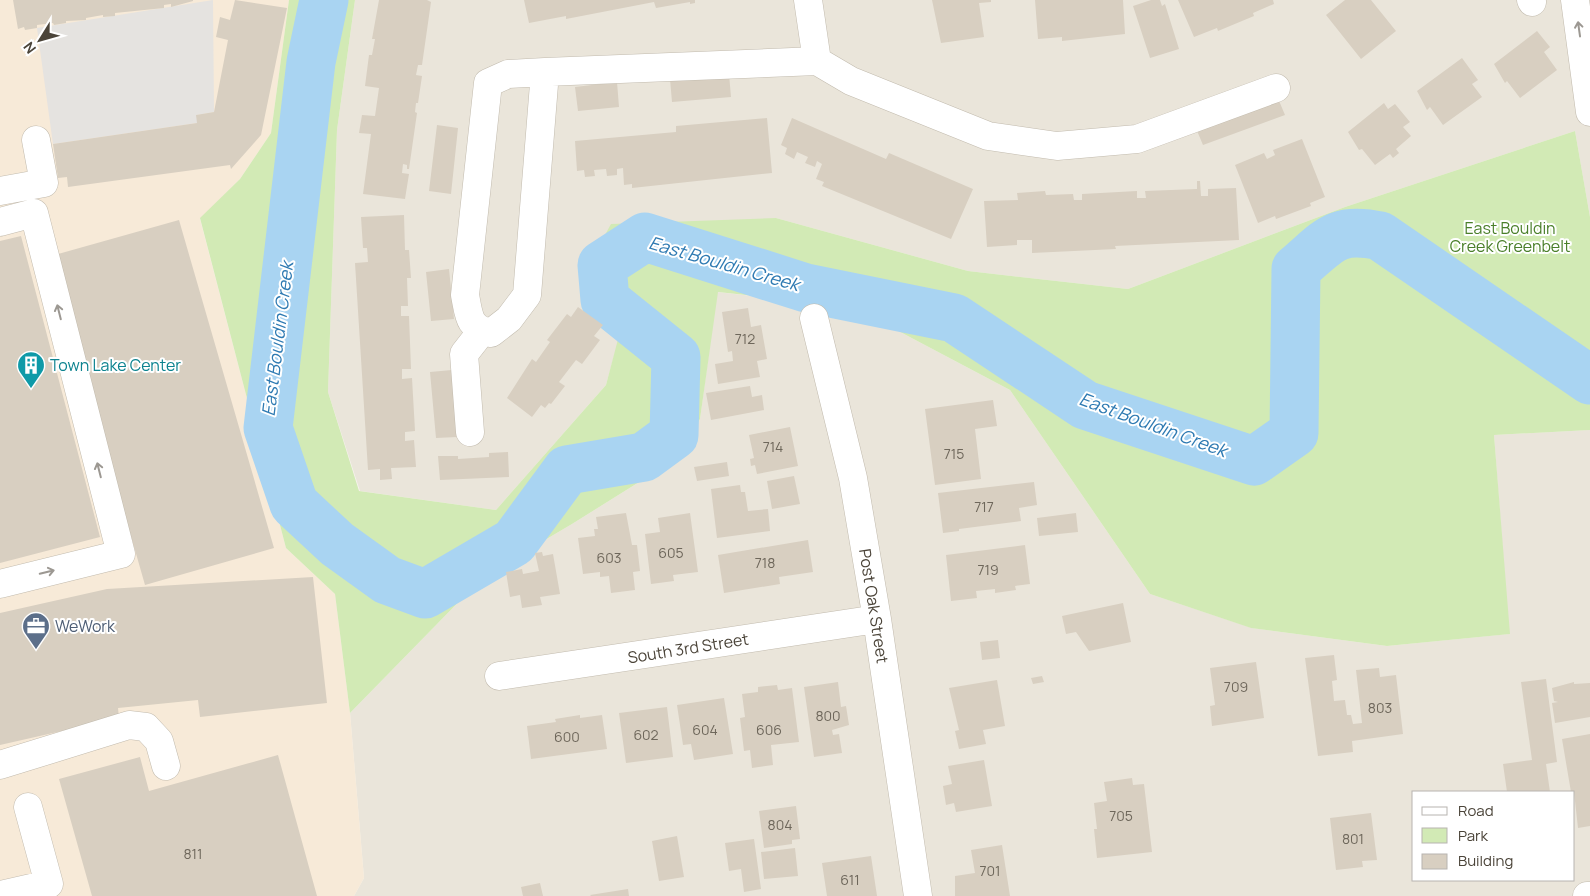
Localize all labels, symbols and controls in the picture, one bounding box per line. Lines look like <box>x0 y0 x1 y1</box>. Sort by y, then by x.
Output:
north arrow <box>15 15 65 65</box>
one-way arrow <box>1574 21 1584 37</box>
text: N <box>19 38 40 58</box>
park label: East Bouldin Creek Greenbelt <box>1450 217 1570 257</box>
water label: East Bouldin Creek <box>646 230 805 297</box>
water label: East Bouldin Creek <box>256 257 299 417</box>
one-way arrow <box>54 305 63 321</box>
house number: 712 <box>735 329 755 348</box>
building icon: Town Lake Center <box>16 350 46 389</box>
place label: Town Lake Center <box>50 354 181 376</box>
water label: East Bouldin Creek <box>1076 386 1233 463</box>
house number: 714 <box>763 437 783 456</box>
house number: 715 <box>944 444 964 463</box>
one-way arrow <box>94 462 103 478</box>
house number: 717 <box>974 497 994 516</box>
house number: 605 <box>658 543 684 562</box>
street label: Post Oak Street <box>854 547 894 665</box>
house number: 603 <box>597 548 621 567</box>
house number: 718 <box>755 553 775 572</box>
house number: 719 <box>977 560 999 579</box>
one-way arrow <box>39 567 55 576</box>
office icon: WeWork <box>21 611 51 650</box>
place label: WeWork <box>55 615 116 637</box>
street label: South 3rd Street <box>626 628 750 668</box>
house number: 709 <box>1224 677 1248 696</box>
house number: 803 <box>1368 698 1392 717</box>
house number: 800 <box>815 706 841 725</box>
house number: 604 <box>692 720 718 739</box>
house number: 606 <box>756 720 782 739</box>
house number: 602 <box>633 725 659 744</box>
house number: 600 <box>554 727 580 746</box>
legend <box>1412 791 1575 881</box>
text: Road <box>1458 800 1494 821</box>
house number: 705 <box>1109 806 1133 825</box>
house number: 804 <box>768 815 792 834</box>
text: Park <box>1458 825 1488 846</box>
house number: 801 <box>1342 829 1364 848</box>
house number: 811 <box>183 844 203 863</box>
text: Building <box>1458 850 1513 871</box>
house number: 701 <box>979 861 1001 880</box>
house number: 611 <box>840 870 860 889</box>

